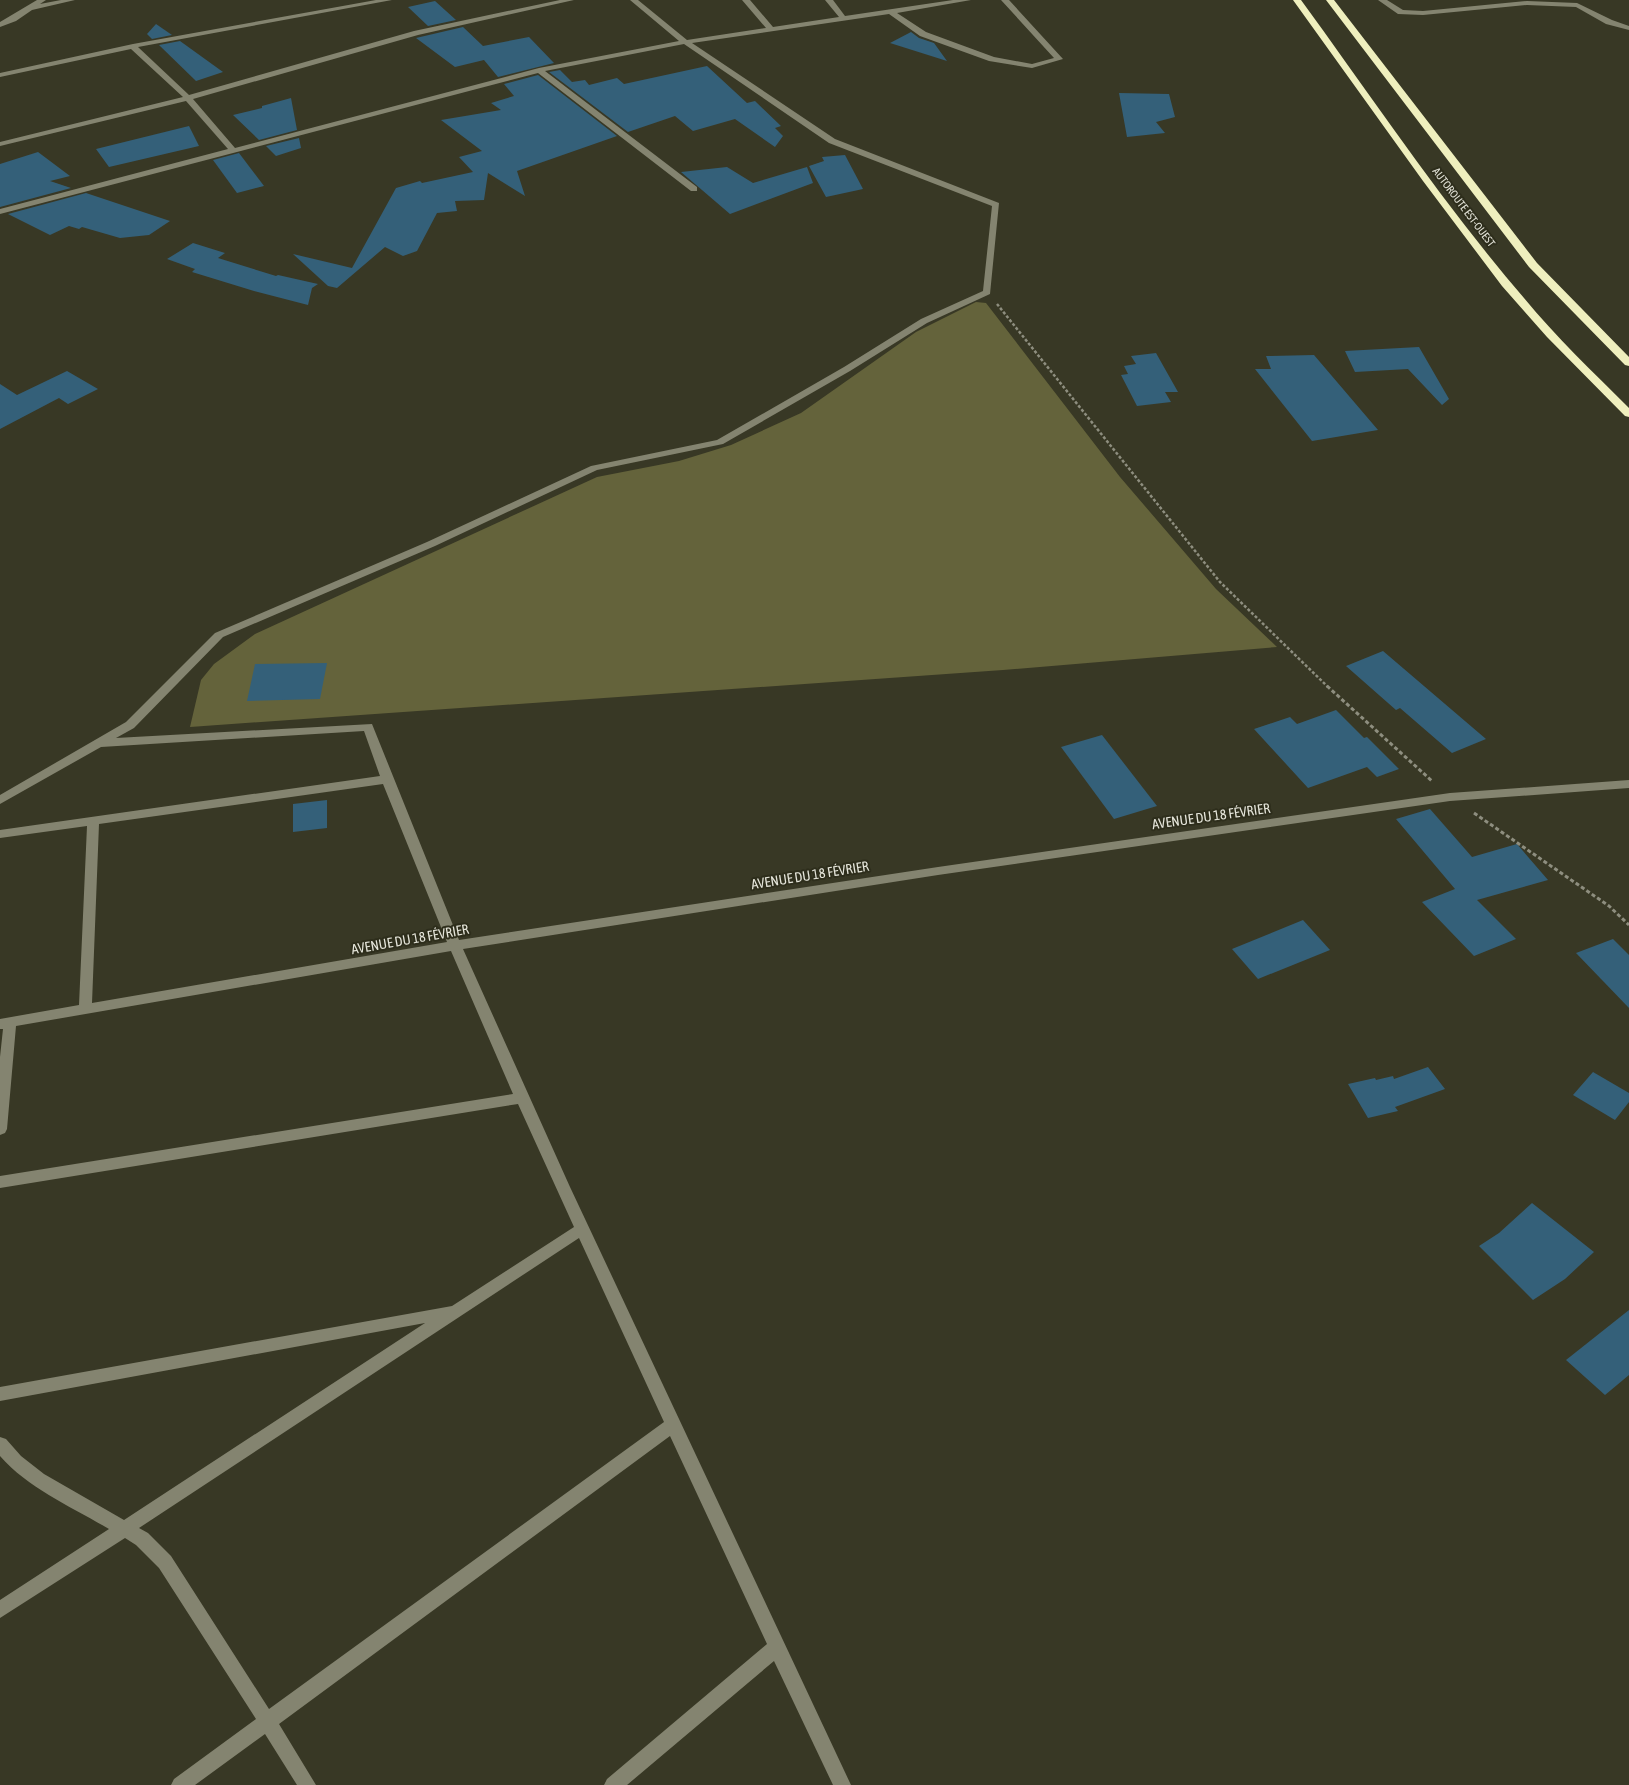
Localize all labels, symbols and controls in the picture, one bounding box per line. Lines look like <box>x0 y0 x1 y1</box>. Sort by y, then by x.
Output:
street label: AUTOROUTE EST-OUEST <box>1430 165 1498 249</box>
street label: AVENUE DU 18 FÉVRIER <box>1151 800 1271 832</box>
street label: AVENUE DU 18 FÉVRIER <box>750 858 870 892</box>
street label: AVENUE DU 18 FÉVRIER <box>350 921 470 957</box>

